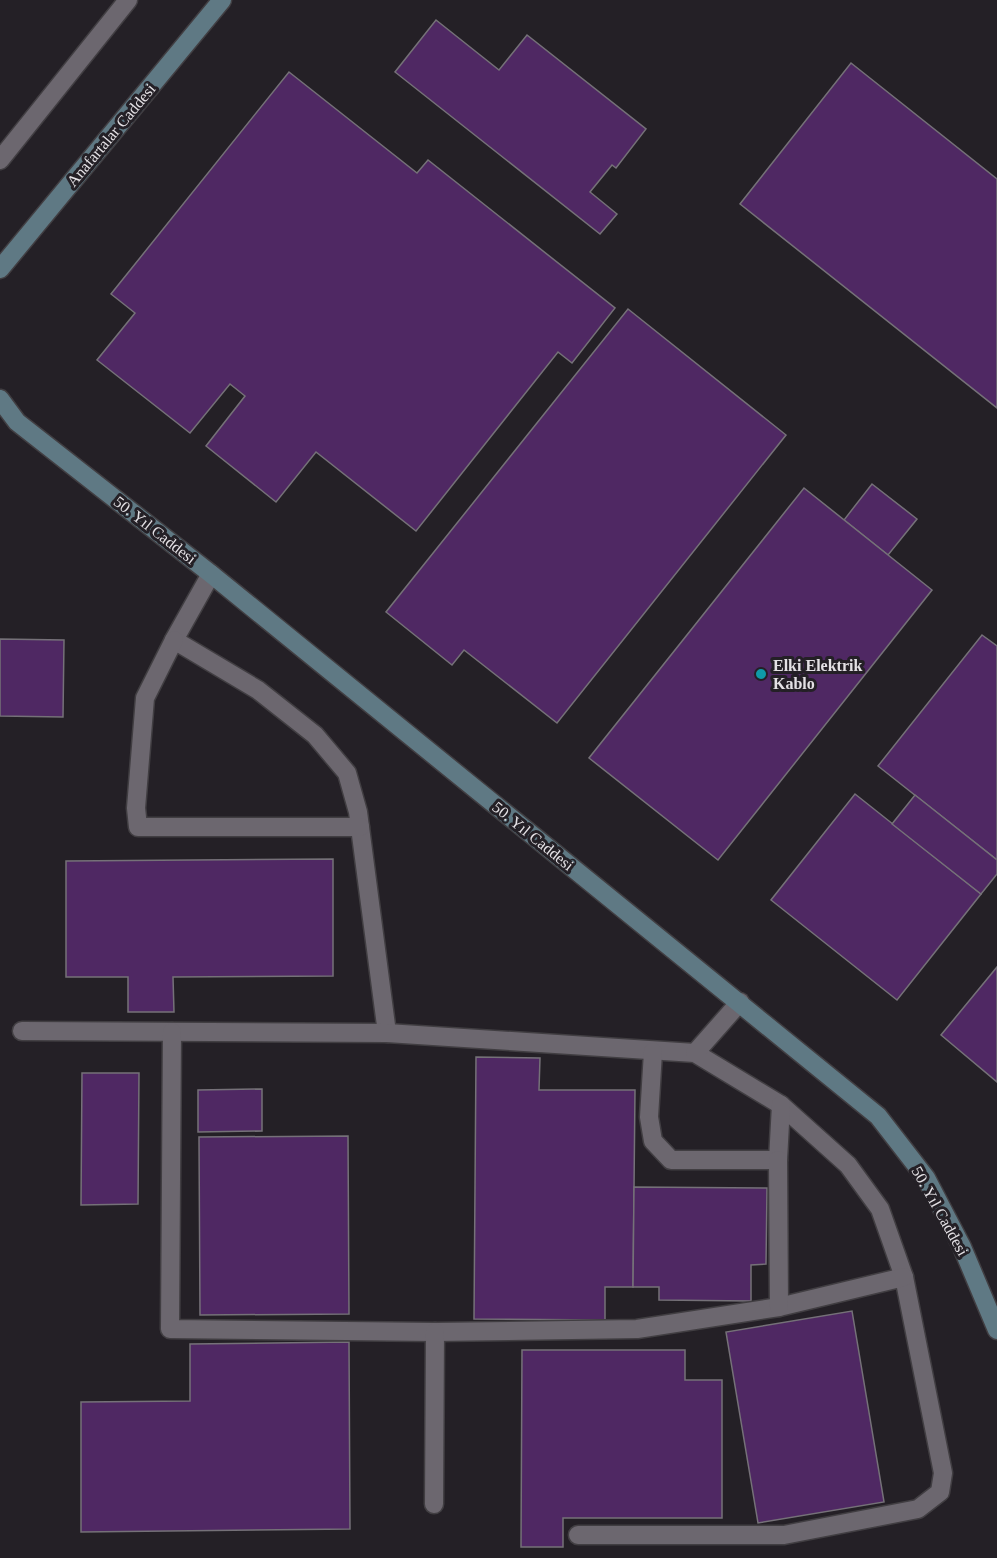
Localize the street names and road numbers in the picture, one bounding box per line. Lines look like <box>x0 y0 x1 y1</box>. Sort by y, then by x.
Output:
street label: Anafartalar Caddesi <box>63 80 159 190</box>
street label: 50. Yıl Caddesi <box>111 493 200 568</box>
street label: 50. Yıl Caddesi <box>489 798 577 874</box>
street label: 50. Yıl Caddesi <box>908 1163 972 1259</box>

